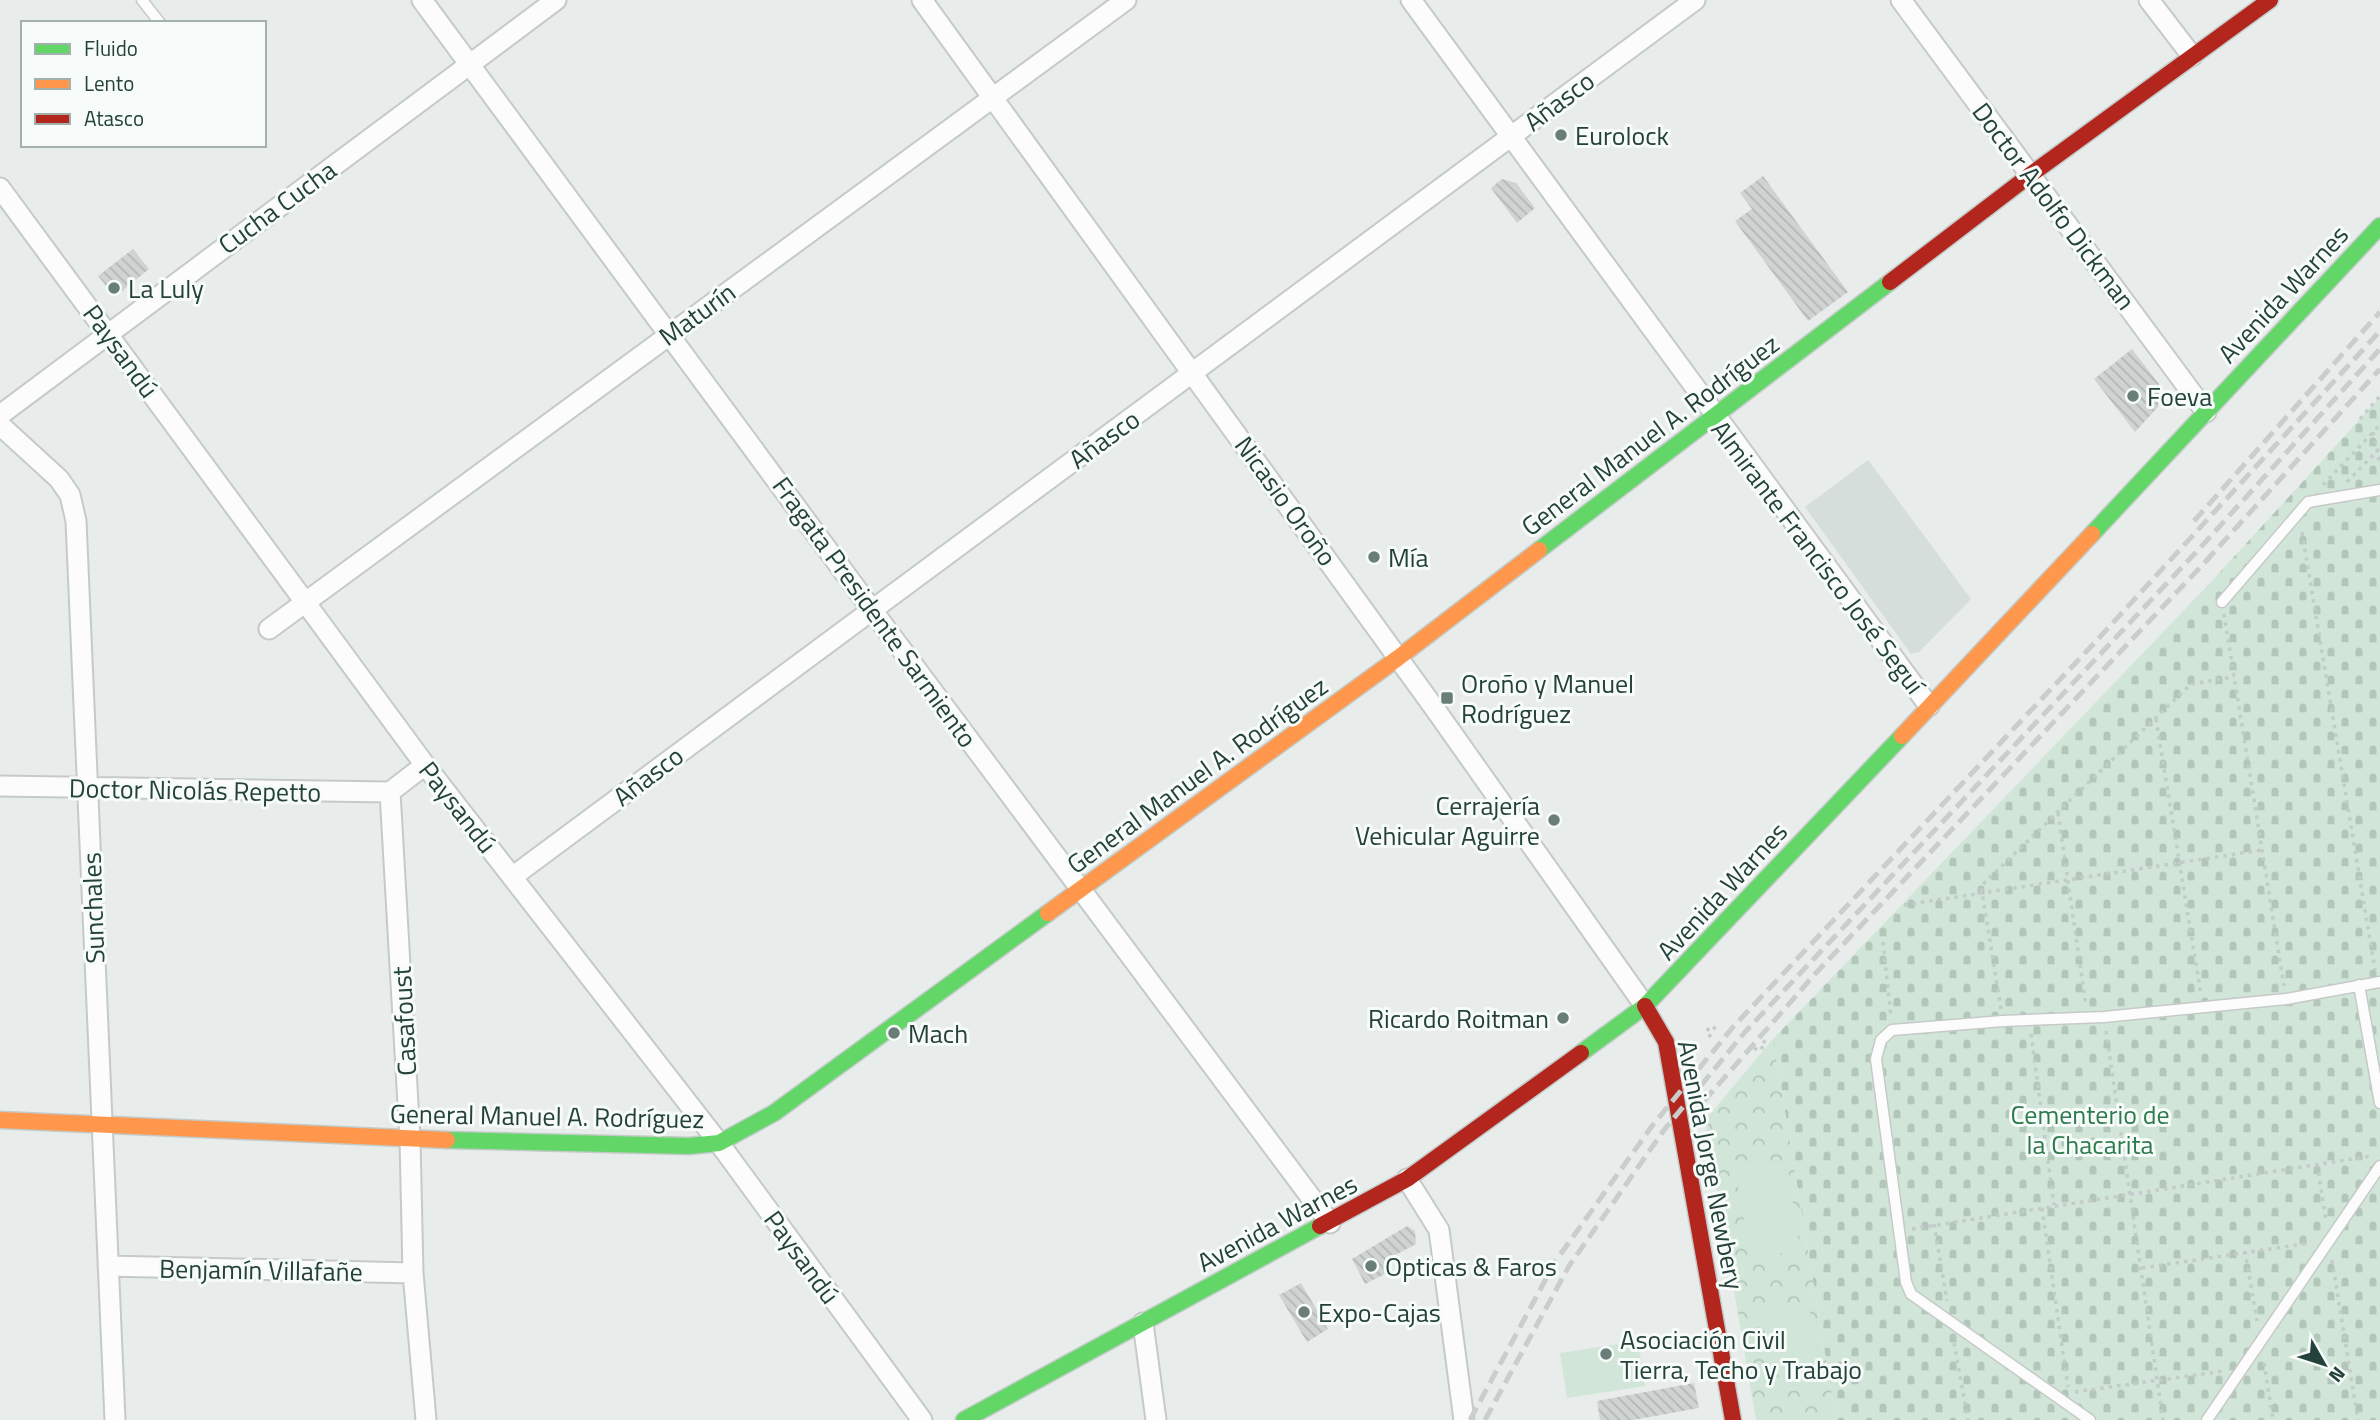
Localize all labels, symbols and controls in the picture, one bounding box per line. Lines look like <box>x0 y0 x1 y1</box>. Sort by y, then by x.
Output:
legend <box>21 21 266 147</box>
text: Fluido <box>84 32 138 64</box>
street label: Añasco <box>1516 62 1602 140</box>
text: Lento <box>84 67 134 99</box>
street label: Doctor Adolfo Dickman <box>1963 94 2145 318</box>
text: Atasco <box>84 102 144 134</box>
place label: Eurolock <box>1575 116 1669 155</box>
marker: Eurolock <box>1553 127 1569 143</box>
street label: Cucha Cucha <box>210 151 344 263</box>
street label: Avenida Warnes <box>2209 216 2357 372</box>
place label: La Luly <box>128 269 204 308</box>
street label: Maturín <box>651 273 743 355</box>
marker: La Luly <box>106 280 122 296</box>
street label: Paysandú <box>74 296 168 406</box>
street label: General Manuel A. Rodríguez <box>1513 325 1787 545</box>
place label: Foeva <box>2147 377 2212 416</box>
marker: Foeva <box>2125 388 2141 404</box>
street label: Añasco <box>1060 400 1148 478</box>
street label: Almirante Francisco José Seguí <box>1702 412 1935 704</box>
street label: Nicasio Oroño <box>1225 428 1347 574</box>
street label: Fragata Presidente Sarmiento <box>763 468 987 756</box>
place label: Mía <box>1388 538 1429 577</box>
marker: Mía <box>1366 549 1382 565</box>
place label: Oroño y Manuel Rodríguez <box>1461 664 1634 733</box>
street label: General Manuel A. Rodríguez <box>1058 667 1336 883</box>
marker: Oroño y Manuel Rodríguez <box>1439 690 1455 706</box>
street label: Añasco <box>605 737 691 815</box>
street label: Paysandú <box>410 753 506 861</box>
street label: Doctor Nicolás Repetto <box>69 768 321 812</box>
place label: Cerrajería Vehicular Aguirre <box>1355 786 1540 855</box>
marker: Cerrajería Vehicular Aguirre <box>1546 812 1562 828</box>
street label: Avenida Warnes <box>1648 813 1796 969</box>
street label: Sunchales <box>72 852 114 964</box>
street label: Casafoust <box>382 965 426 1077</box>
place label: Ricardo Roitman <box>1368 999 1549 1038</box>
marker: Ricardo Roitman <box>1555 1010 1571 1026</box>
place label: Mach <box>908 1014 968 1053</box>
marker: Mach <box>886 1025 902 1041</box>
street label: Avenida Jorge Newbery <box>1668 1037 1754 1293</box>
street label: General Manuel A. Rodríguez <box>389 1094 705 1138</box>
park label: Cementerio de la Chacarita <box>2010 1095 2170 1164</box>
street label: Avenida Warnes <box>1190 1164 1364 1282</box>
street label: Paysandú <box>755 1202 849 1312</box>
place label: Opticas & Faros <box>1385 1247 1557 1286</box>
street label: Benjamín Villafañe <box>159 1249 363 1291</box>
marker: Opticas & Faros <box>1363 1258 1379 1274</box>
place label: Expo-Cajas <box>1318 1293 1441 1332</box>
marker: Expo-Cajas <box>1296 1304 1312 1320</box>
place label: Asociación Civil Tierra, Techo y Trabajo <box>1620 1320 1862 1389</box>
north arrow <box>2289 1329 2359 1399</box>
marker: Asociación Civil Tierra, Techo y Trabajo <box>1598 1346 1614 1362</box>
text: N <box>2322 1361 2353 1389</box>

